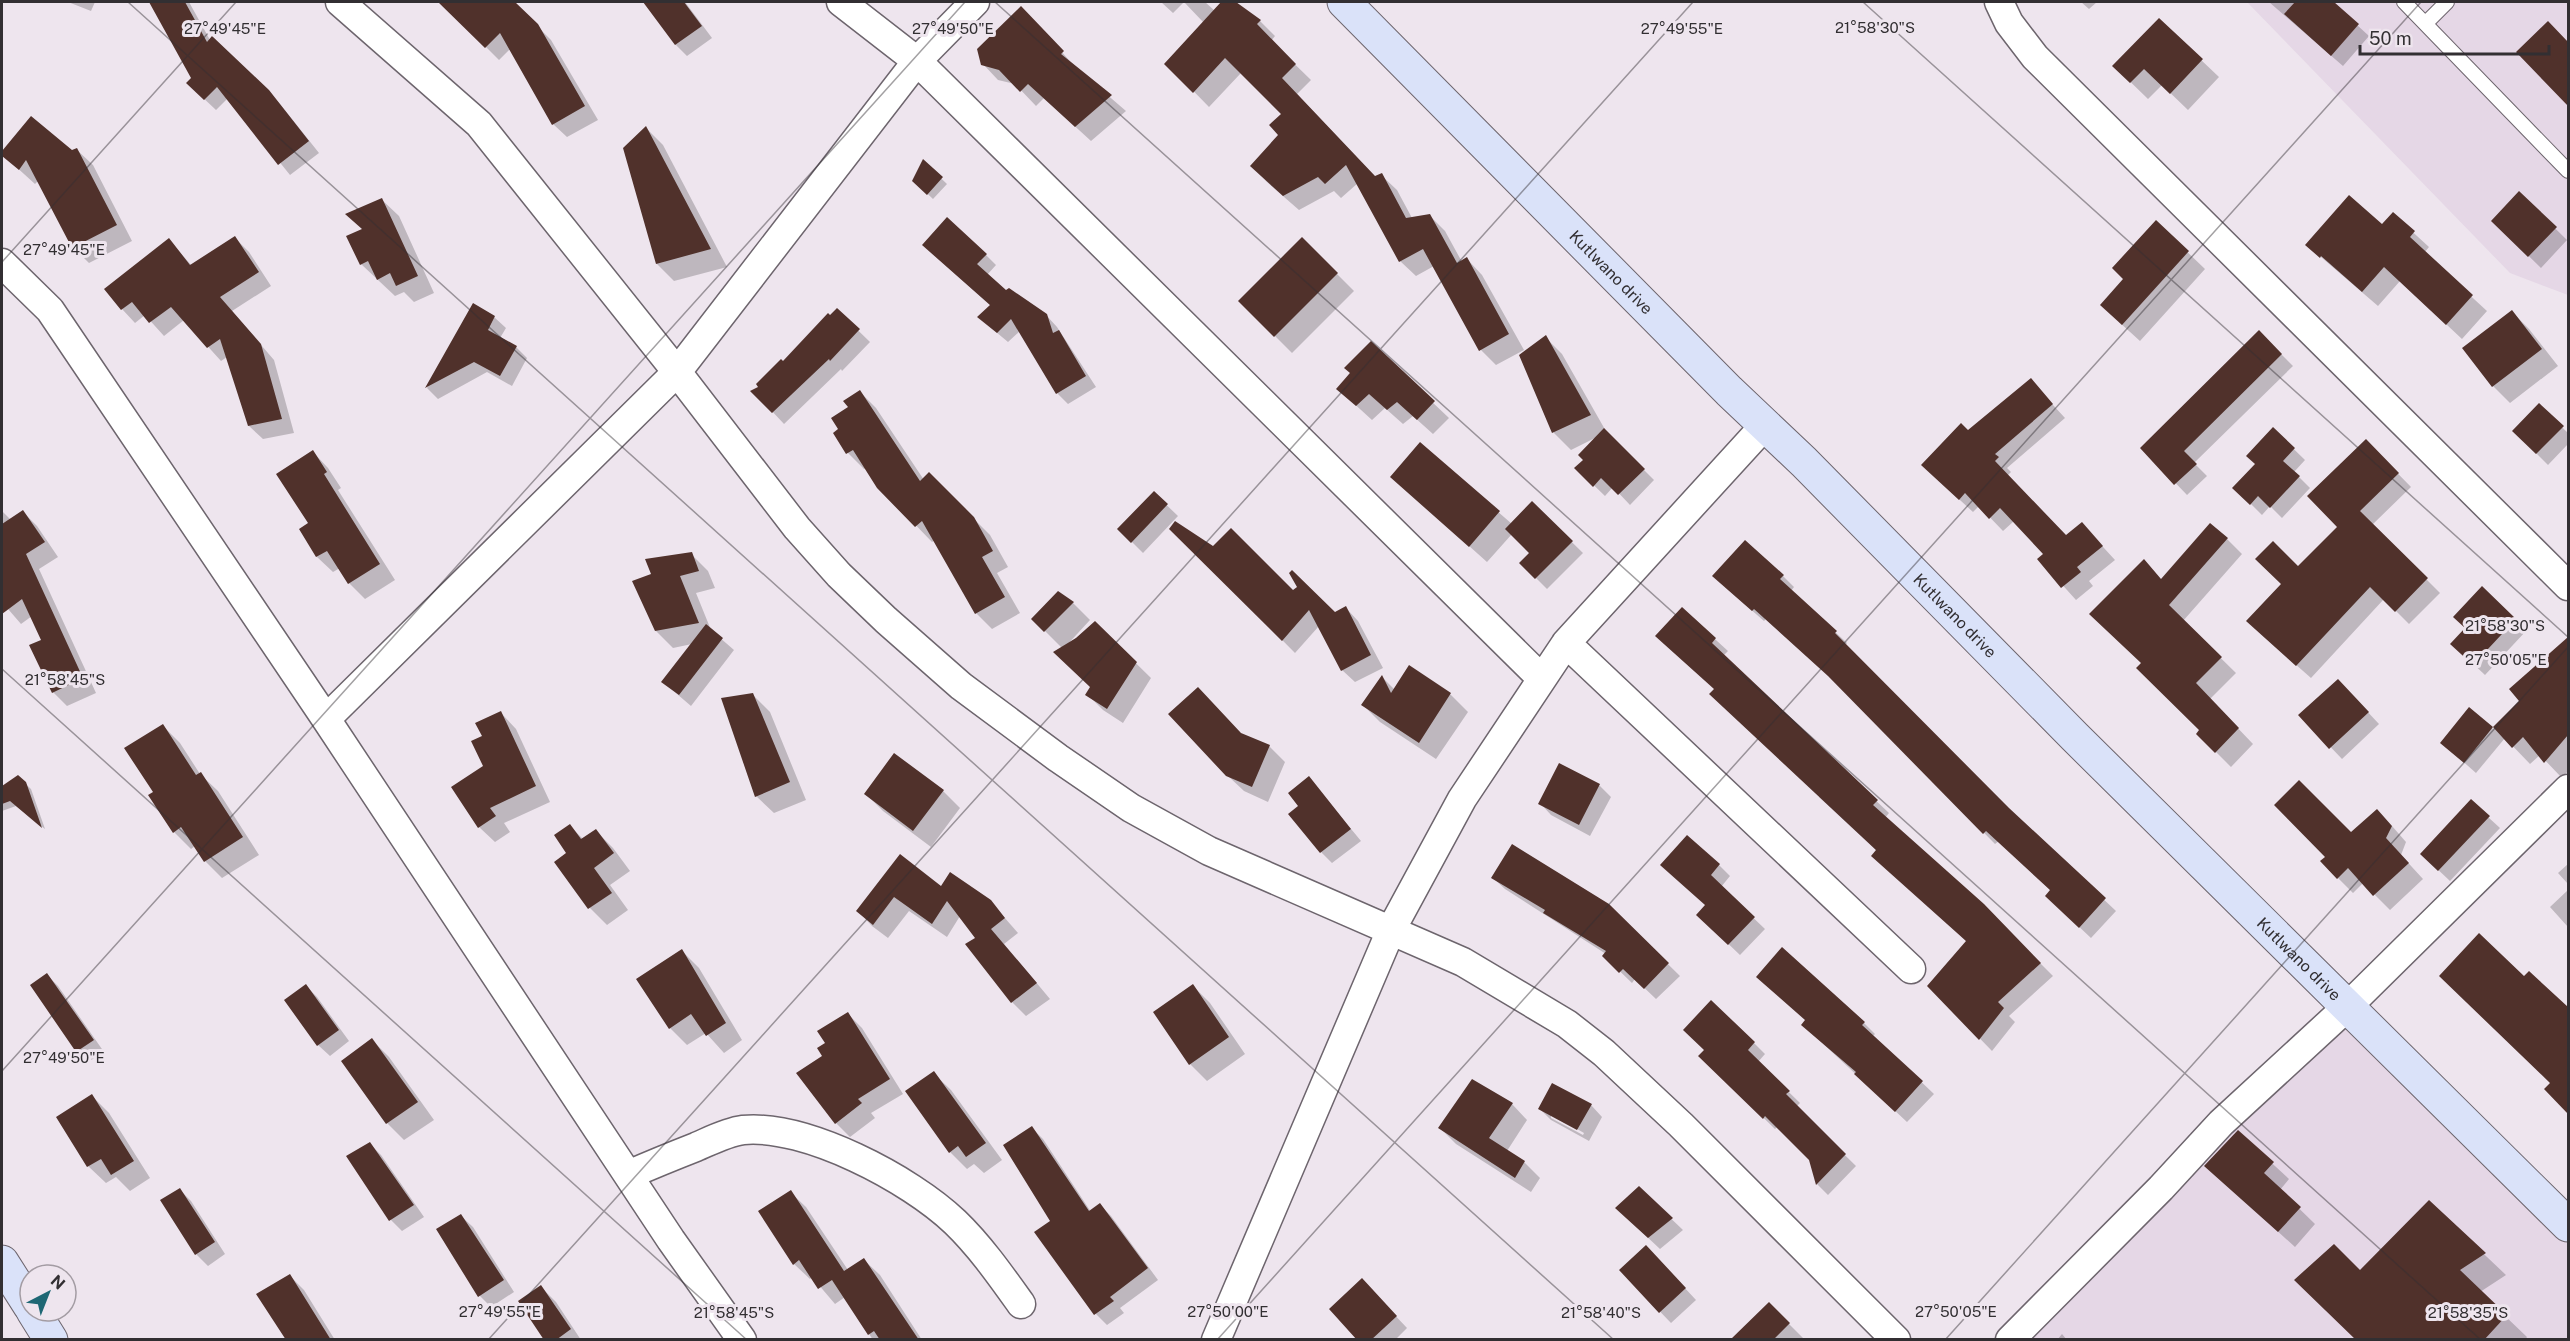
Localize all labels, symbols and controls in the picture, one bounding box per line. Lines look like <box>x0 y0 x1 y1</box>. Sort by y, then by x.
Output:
scale bar <box>2360 18 2549 56</box>
text: 21°58'30"S <box>1835 19 1915 36</box>
text: 27°49'45"E <box>184 20 266 37</box>
text: 27°49'50"E <box>912 20 994 37</box>
text: 27°49'55"E <box>1641 20 1723 37</box>
text: 50 m <box>2369 28 2412 49</box>
street label: Kutlwano drive <box>1566 226 1657 318</box>
text: 27°49'45"E <box>23 241 105 258</box>
street label: Kutlwano drive <box>1910 569 2001 661</box>
text: 21°58'30"S <box>2465 617 2545 634</box>
text: 27°50'05"E <box>2465 651 2547 668</box>
text: 21°58'45"S <box>25 671 105 688</box>
street label: Kutlwano drive <box>2253 913 2345 1004</box>
text: 27°49'50"E <box>23 1049 105 1066</box>
north arrow <box>18 1263 78 1323</box>
text: N <box>47 1271 69 1293</box>
text: 27°49'55"E <box>459 1303 541 1320</box>
text: 27°50'00"E <box>1187 1303 1269 1320</box>
text: 27°50'05"E <box>1915 1303 1997 1320</box>
text: 21°58'45"S <box>694 1304 774 1321</box>
text: 21°58'40"S <box>1561 1304 1641 1321</box>
text: 21°58'35"S <box>2428 1304 2508 1321</box>

